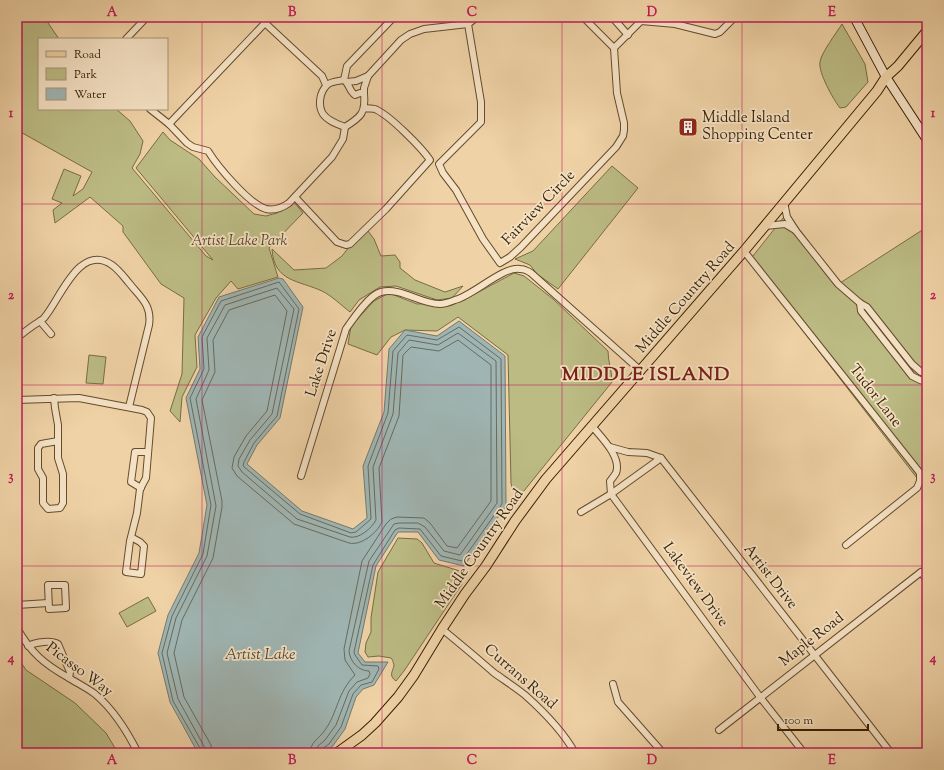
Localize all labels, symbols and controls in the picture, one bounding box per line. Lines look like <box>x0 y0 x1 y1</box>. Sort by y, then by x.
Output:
text: A <box>107 4 118 22</box>
text: B <box>288 4 297 22</box>
text: C <box>467 4 477 22</box>
text: D <box>647 4 657 22</box>
text: E <box>828 4 836 22</box>
legend <box>38 38 168 110</box>
text: Road <box>74 46 101 64</box>
text: Park <box>74 66 97 84</box>
text: Water <box>74 86 107 104</box>
text: 1 <box>9 105 14 123</box>
text: 1 <box>931 105 936 123</box>
place label: Middle Island Shopping Center <box>702 108 813 146</box>
building icon: Middle Island Shopping Center <box>677 116 699 138</box>
street label: Fairview Circle <box>498 166 580 250</box>
park label: Artist Lake Park <box>191 231 287 252</box>
street label: Middle Country Road <box>632 237 741 358</box>
text: 2 <box>8 287 15 305</box>
text: 2 <box>930 287 937 305</box>
street label: Lake Drive <box>301 326 343 400</box>
street label: Tudor Lane <box>844 360 906 432</box>
district label: MIDDLE ISLAND <box>562 362 730 389</box>
text: 3 <box>8 468 14 486</box>
text: 3 <box>930 468 936 486</box>
street label: Middle Country Road <box>431 485 529 613</box>
street label: Lakeview Drive <box>657 538 733 632</box>
street label: Artist Drive <box>738 540 802 614</box>
street label: Maple Road <box>775 608 849 672</box>
street label: Picasso Way <box>41 638 117 703</box>
street label: Currans Road <box>479 639 561 715</box>
water label: Artist Lake <box>224 644 296 667</box>
text: 4 <box>7 650 15 668</box>
text: 4 <box>929 650 937 668</box>
scale bar <box>778 706 868 732</box>
text: 100 m <box>784 712 813 730</box>
text: A <box>107 752 118 770</box>
text: B <box>288 752 297 770</box>
text: C <box>467 752 477 770</box>
text: D <box>647 752 657 770</box>
text: E <box>828 752 836 770</box>

